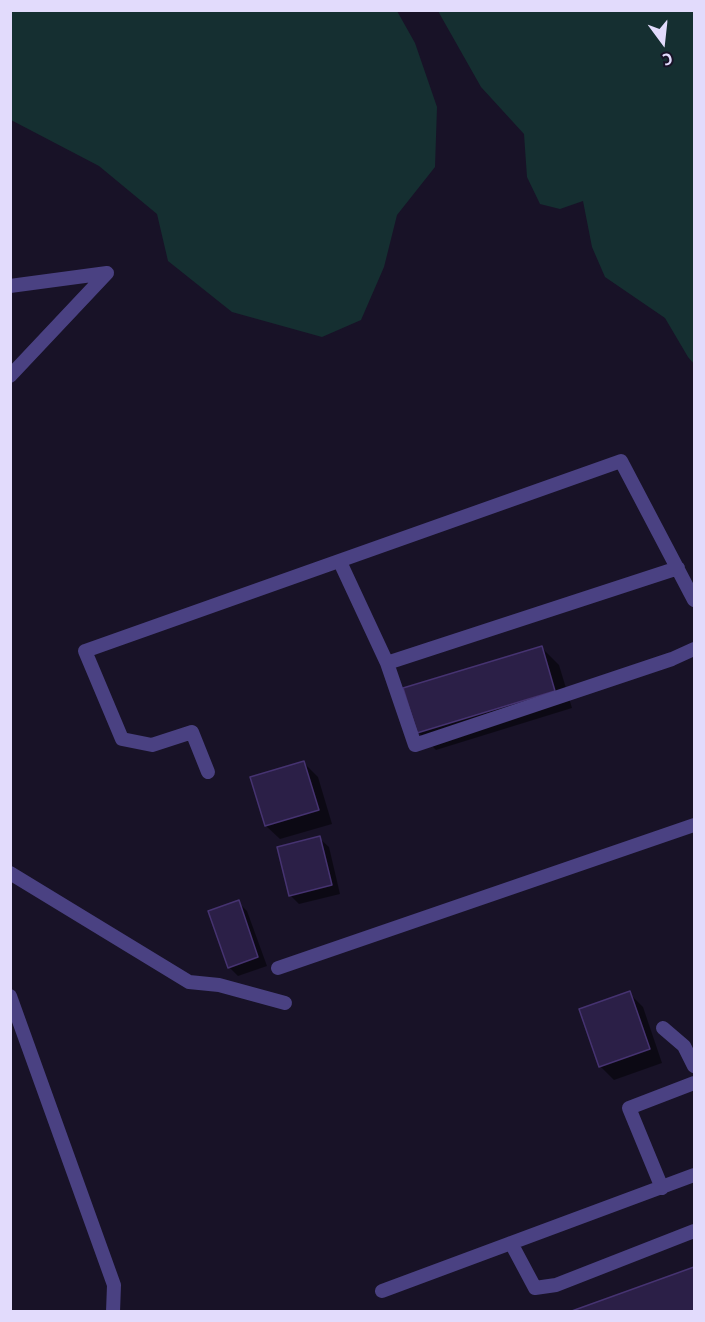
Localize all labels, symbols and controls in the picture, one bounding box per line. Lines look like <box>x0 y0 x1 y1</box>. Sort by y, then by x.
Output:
north arrow <box>633 12 693 72</box>
text: С <box>661 49 675 70</box>

